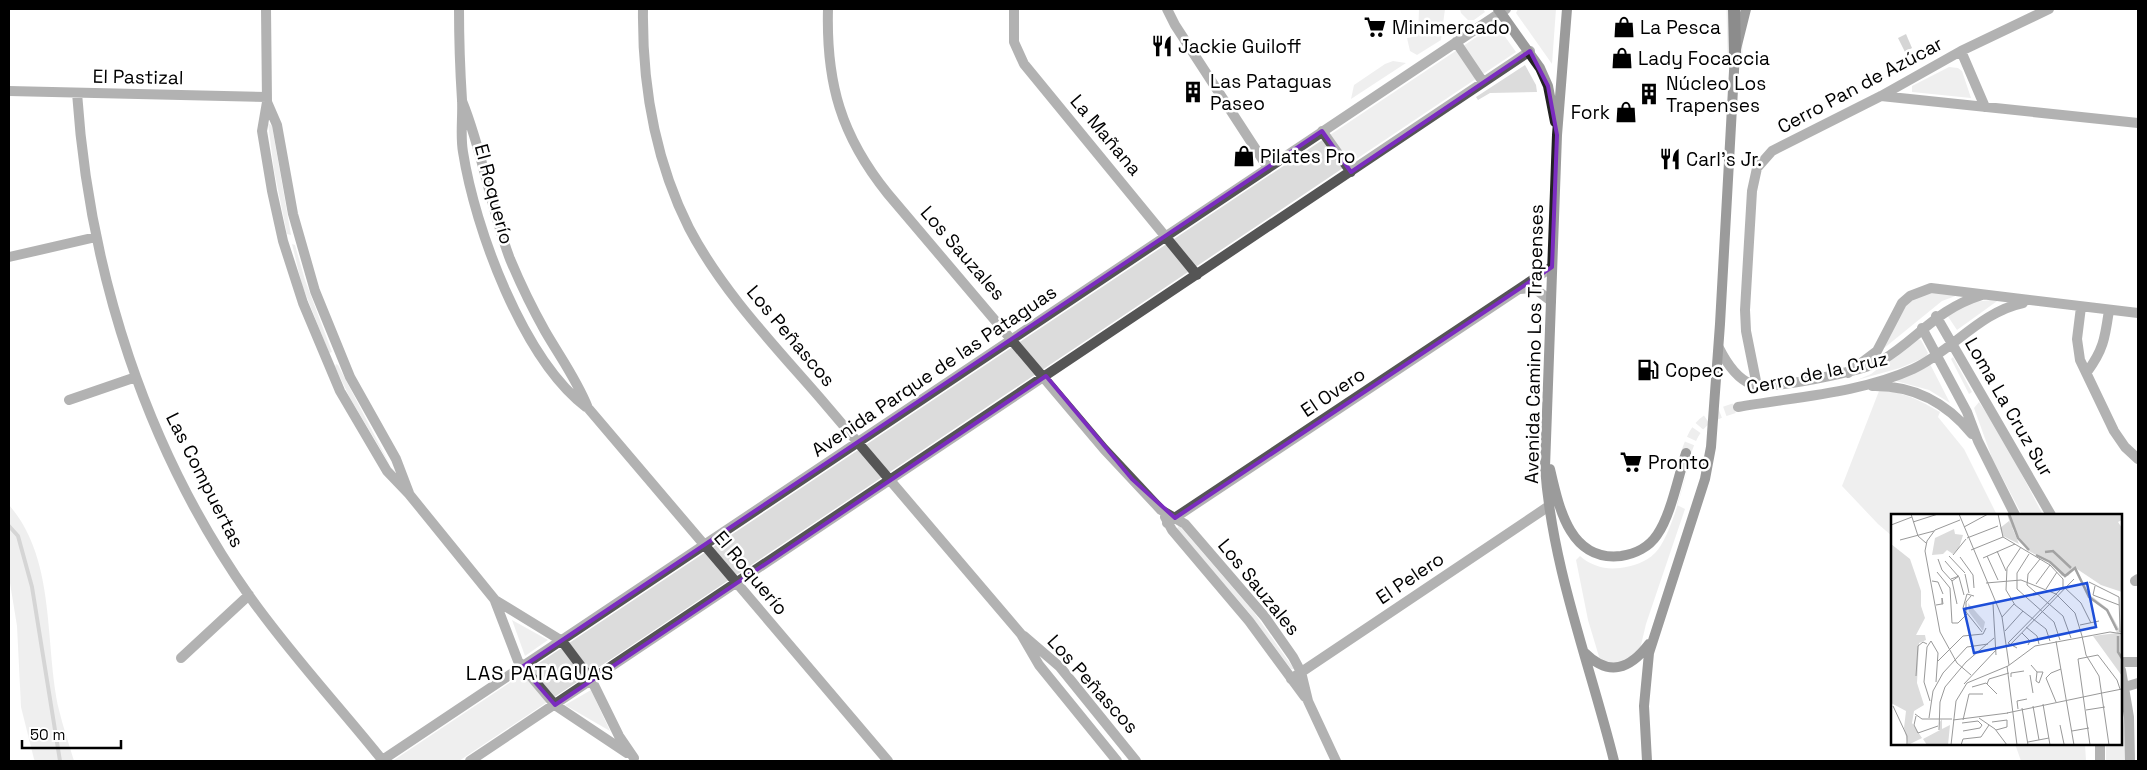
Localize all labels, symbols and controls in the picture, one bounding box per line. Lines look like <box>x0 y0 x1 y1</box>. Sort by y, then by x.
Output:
supermarket icon: Minimercado <box>1362 14 1388 40</box>
shop icon: La Pesca <box>1611 14 1637 40</box>
place label: Minimercado <box>1392 15 1510 40</box>
place label: La Pesca <box>1640 15 1721 40</box>
street label: Cerro Pan de Azúcar <box>1773 31 1947 139</box>
restaurant icon: Jackie Guiloff <box>1149 33 1175 59</box>
place label: Jackie Guiloff <box>1178 34 1301 59</box>
shop icon: Lady Focaccia <box>1609 45 1635 71</box>
place label: Lady Focaccia <box>1638 46 1770 71</box>
street label: El Pastizal <box>92 64 184 90</box>
place label: Las Pataguas Paseo <box>1210 69 1332 116</box>
place label: Núcleo Los Trapenses <box>1666 71 1766 118</box>
building icon: Las Pataguas Paseo <box>1180 79 1206 105</box>
building icon: Núcleo Los Trapenses <box>1636 81 1662 107</box>
street label: La Mañana <box>1065 89 1147 181</box>
shop icon: Fork <box>1613 99 1639 125</box>
place label: Fork <box>1571 100 1610 125</box>
street label: El Roquerío <box>469 141 519 247</box>
shop icon: Pilates Pro <box>1231 143 1257 169</box>
place label: Pilates Pro <box>1260 144 1356 169</box>
restaurant icon: Carl's Jr. <box>1657 146 1683 172</box>
place label: Carl's Jr. <box>1686 147 1762 172</box>
street label: Los Sauzales <box>915 200 1011 306</box>
street label: Avenida Camino Los Trapenses <box>1519 204 1549 484</box>
street label: Avenida Parque de las Pataguas <box>807 279 1061 463</box>
street label: Los Peñascos <box>741 280 841 392</box>
street label: Loma La Cruz Sur <box>1959 333 2059 481</box>
street label: Cerro de la Cruz <box>1744 346 1890 400</box>
fuel station icon: Copec <box>1635 357 1661 383</box>
place label: Copec <box>1665 358 1724 383</box>
street label: El Overo <box>1296 361 1370 423</box>
street label: Las Compuertas <box>160 408 250 552</box>
supermarket icon: Pronto <box>1618 449 1644 475</box>
place label: Pronto <box>1648 450 1710 475</box>
inset map <box>1891 514 2122 745</box>
street label: El Roquerío <box>708 526 794 620</box>
street label: Los Sauzales <box>1212 533 1306 641</box>
street label: El Pelero <box>1371 546 1449 610</box>
street label: Los Peñascos <box>1042 629 1144 739</box>
district label: LAS PATAGUAS <box>466 660 614 686</box>
scale bar <box>22 718 121 750</box>
text: 50 m <box>30 725 65 744</box>

